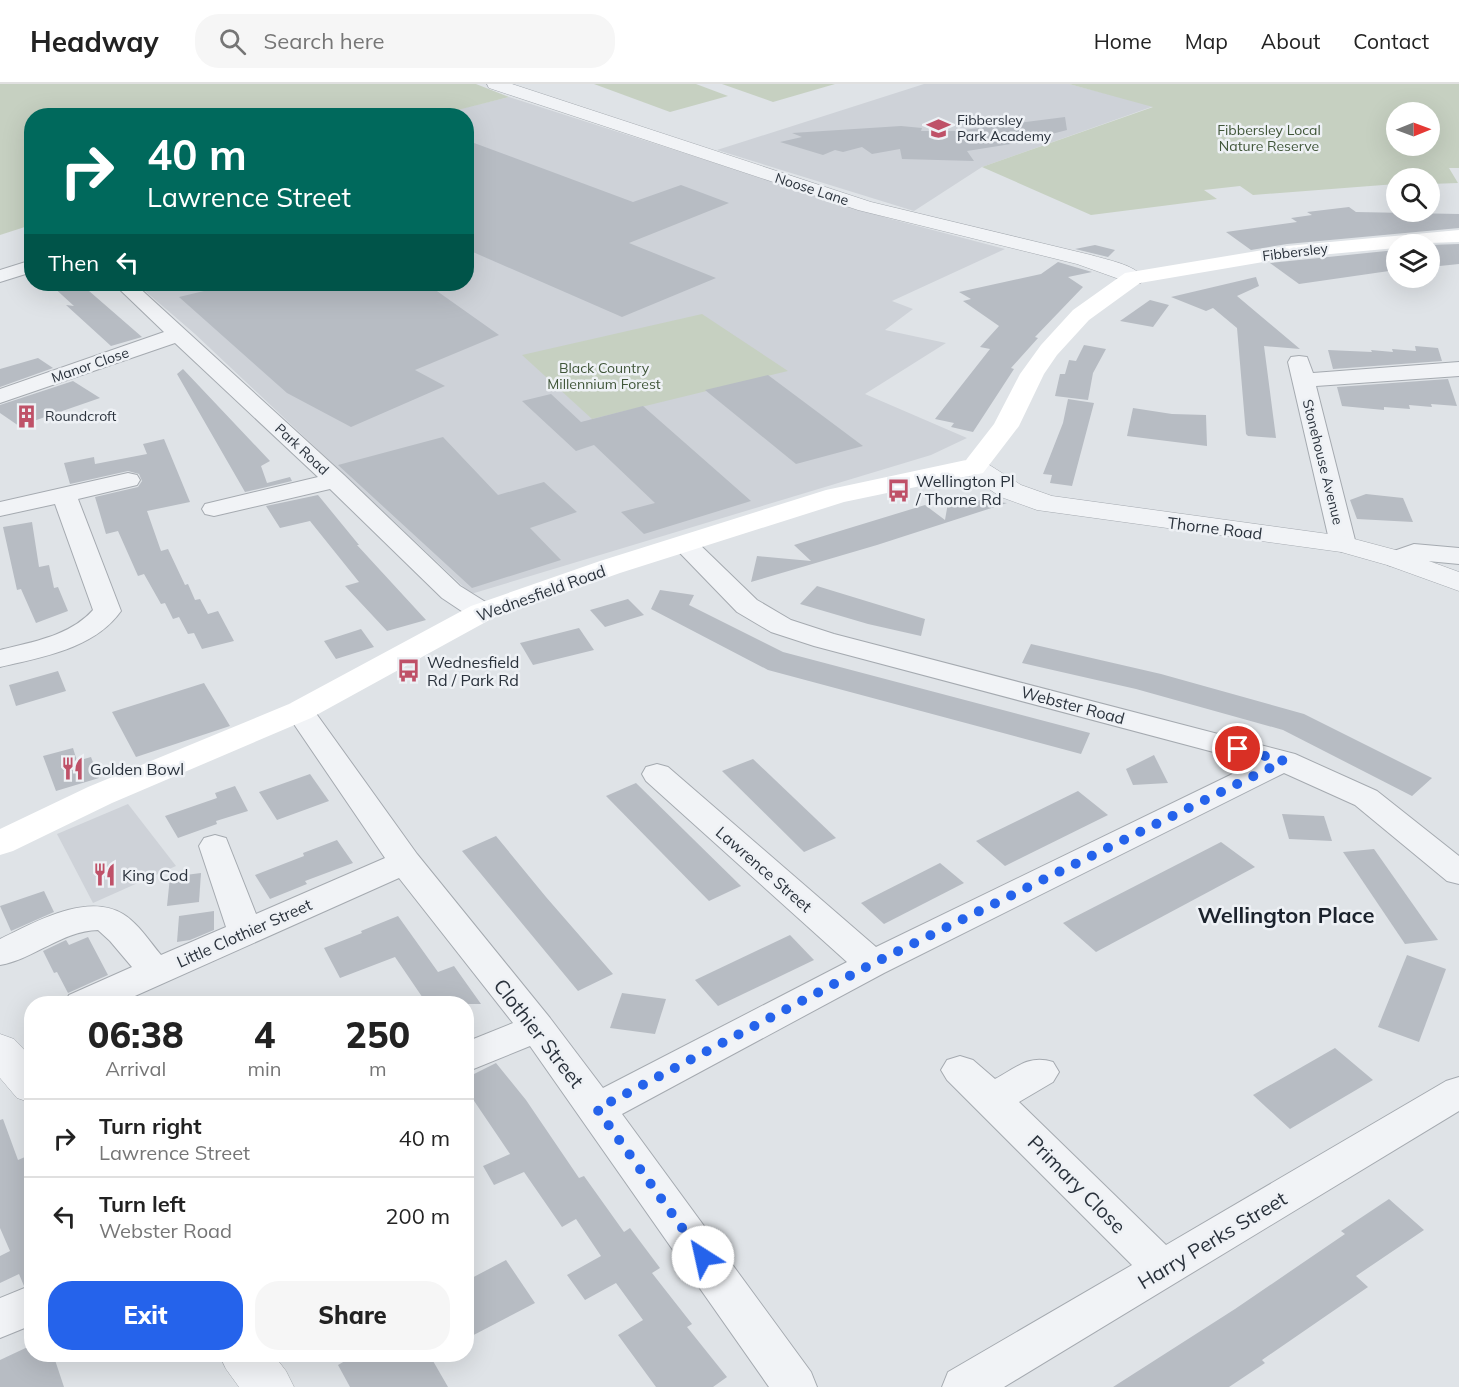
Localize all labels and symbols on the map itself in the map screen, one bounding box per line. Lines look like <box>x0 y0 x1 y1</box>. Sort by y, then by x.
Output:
north arrow <box>1386 102 1440 156</box>
place label: Fibbersley Park Academy <box>957 111 1052 145</box>
school or university icon: Fibbersley Park Academy <box>926 115 952 141</box>
park label: Fibbersley Local Nature Reserve <box>1217 121 1321 155</box>
street label: Noose Lane <box>773 169 851 209</box>
street label: Fibbersley <box>1261 239 1329 265</box>
street label: Manor Close <box>49 343 131 387</box>
park label: Black Country Millennium Forest <box>547 359 661 393</box>
street label: Stonehouse Avenue <box>1299 397 1347 527</box>
building icon: Roundcroft <box>14 403 40 429</box>
place label: Roundcroft <box>45 407 116 425</box>
street label: Park Road <box>271 419 333 479</box>
place label: Wellington Pl / Thorne Rd <box>915 471 1014 509</box>
bus stop icon: Wellington Pl / Thorne Rd <box>885 477 911 503</box>
street label: Thorne Road <box>1166 512 1264 544</box>
street label: Wednesfield Road <box>474 560 608 626</box>
place label: Wednesfield Rd / Park Rd <box>427 652 519 690</box>
bus stop icon: Wednesfield Rd / Park Rd <box>396 658 422 684</box>
street label: Webster Road <box>1019 682 1127 728</box>
pin <box>1212 723 1263 774</box>
restaurant icon: Golden Bowl <box>59 756 85 782</box>
place label: Golden Bowl <box>90 759 184 779</box>
street label: Lawrence Street <box>712 822 816 916</box>
restaurant icon: King Cod <box>91 862 117 888</box>
place label: King Cod <box>122 865 188 885</box>
street label: Little Clothier Street <box>173 894 315 972</box>
district label: Wellington Place <box>1197 901 1375 929</box>
street label: Clothier Street <box>489 973 589 1093</box>
street label: Primary Close <box>1023 1130 1131 1238</box>
street label: Harry Perks Street <box>1133 1186 1291 1294</box>
position arrow <box>671 1225 735 1289</box>

